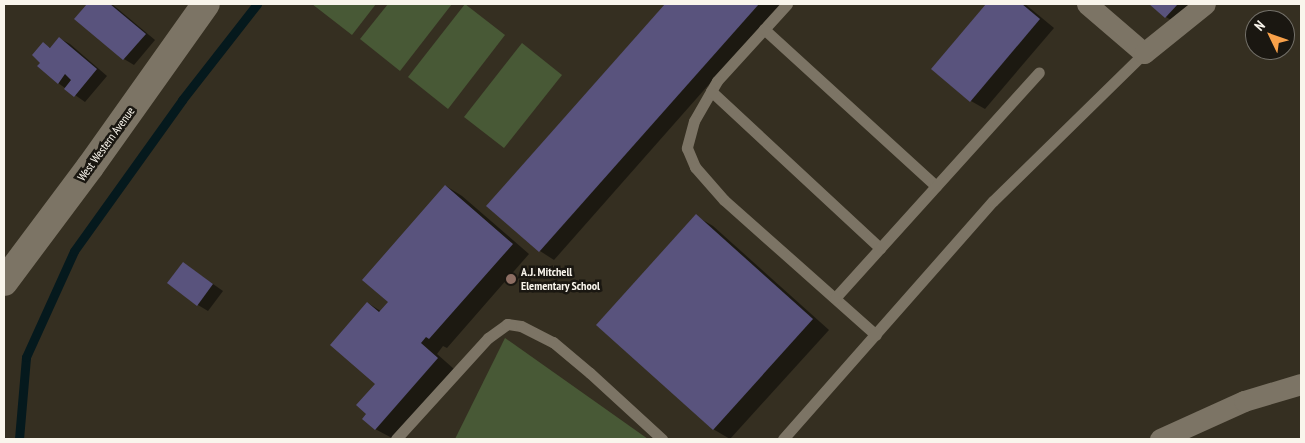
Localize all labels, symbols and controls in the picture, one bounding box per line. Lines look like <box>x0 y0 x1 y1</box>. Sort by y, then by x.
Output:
north arrow <box>1245 10 1295 60</box>
text: N <box>1250 17 1269 34</box>
street label: West Western Avenue <box>74 104 138 184</box>
place label: A.J. Mitchell Elementary School <box>521 265 600 293</box>
marker: A.J. Mitchell Elementary School <box>505 273 517 285</box>

